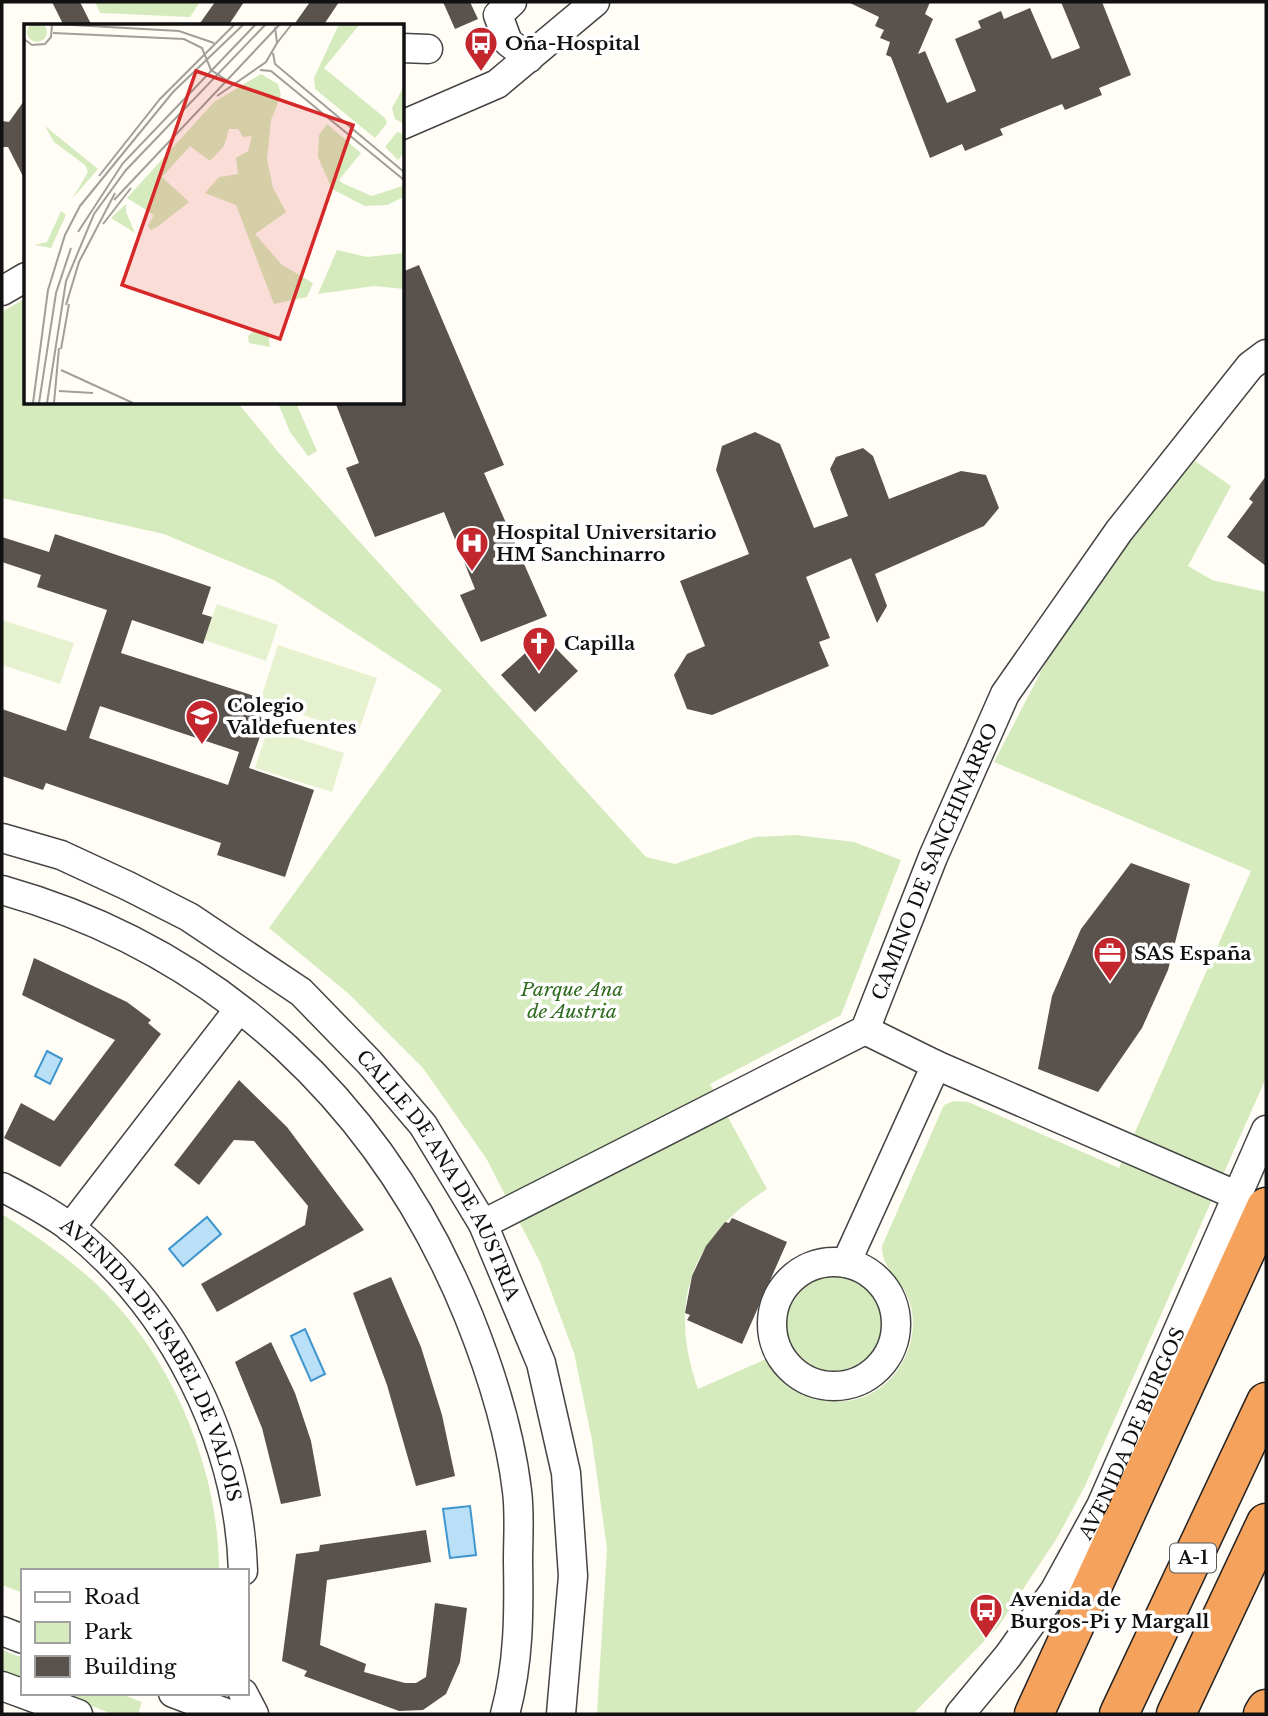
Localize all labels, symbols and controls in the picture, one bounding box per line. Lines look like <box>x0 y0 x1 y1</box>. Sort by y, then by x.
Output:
inset map <box>24 24 404 404</box>
bus stop icon: Oña-Hospital <box>462 24 500 73</box>
place label: Oña-Hospital <box>505 32 640 55</box>
place label: Hospital Universitario HM Sanchinarro <box>496 521 716 566</box>
hospital icon: Hospital Universitario HM Sanchinarro <box>453 524 491 573</box>
church icon: Capilla <box>520 624 558 673</box>
place label: Capilla <box>564 632 635 655</box>
place label: Colegio Valdefuentes <box>226 694 357 739</box>
school or university icon: Colegio Valdefuentes <box>183 697 221 746</box>
street label: CAMINO DE SANCHINARRO <box>867 719 1003 1003</box>
office icon: SAS España <box>1091 934 1129 983</box>
place label: SAS España <box>1134 942 1252 965</box>
park label: Parque Ana de Austria <box>520 978 623 1023</box>
street label: CALLE DE ANA DE AUSTRIA <box>352 1045 525 1304</box>
street label: AVENIDA DE ISABEL DE VALOIS <box>55 1213 246 1504</box>
street label: AVENIDA DE BURGOS <box>1073 1324 1190 1545</box>
road number: A-1 <box>1170 1544 1216 1573</box>
legend <box>21 1569 248 1695</box>
text: Road <box>84 1584 140 1610</box>
place label: Avenida de Burgos-Pi y Margall <box>1009 1588 1209 1633</box>
bus stop icon: Avenida de Burgos-Pi y Margall <box>967 1591 1005 1640</box>
text: Park <box>84 1619 133 1645</box>
text: Building <box>84 1654 177 1680</box>

